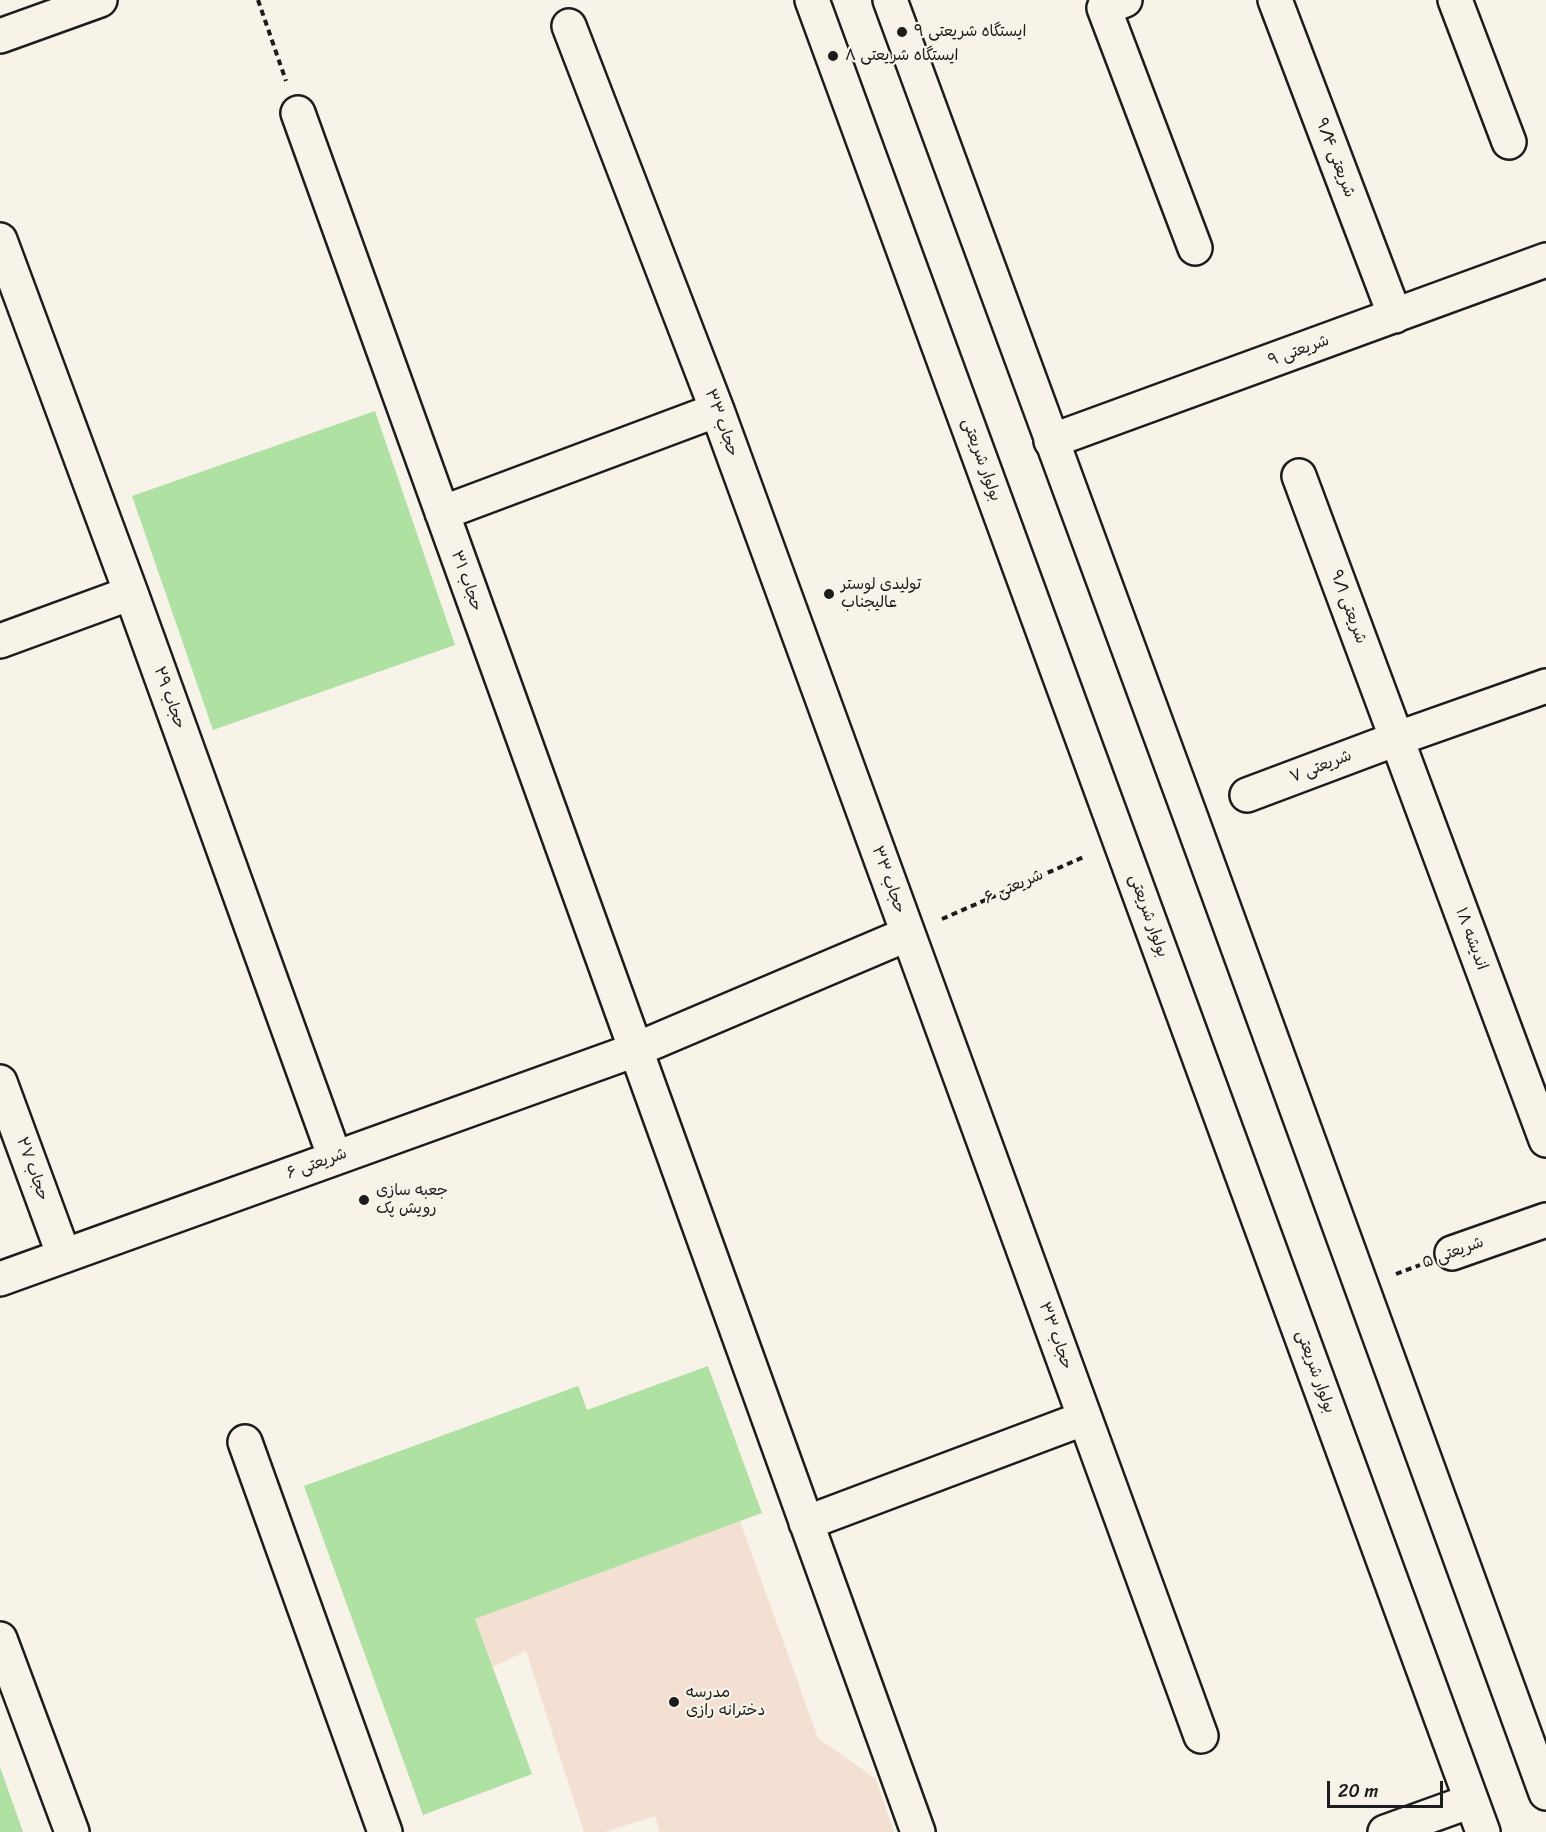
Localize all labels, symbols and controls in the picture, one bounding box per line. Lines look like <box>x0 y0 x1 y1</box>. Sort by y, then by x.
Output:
place label: ایستگاه شریعتی ۹ <box>914 22 1026 42</box>
marker: ایستگاه شریعتی ۹ <box>895 25 909 39</box>
place label: ایستگاه شریعتی ۸ <box>845 46 959 66</box>
marker: ایستگاه شریعتی ۸ <box>826 49 840 63</box>
street label: شریعتی ۹/۴ <box>1311 116 1359 200</box>
street label: شریعتی ۹ <box>1266 331 1332 371</box>
street label: حجاب ۳۳ <box>700 387 742 459</box>
street label: بولوار شریعتی <box>957 416 1005 504</box>
street label: حجاب ۳۱ <box>446 548 486 614</box>
street label: شریعتی ۹/۱ <box>1326 567 1370 647</box>
place label: تولیدی لوستر عالیجناب <box>841 575 921 613</box>
marker: تولیدی لوستر عالیجناب <box>822 587 836 601</box>
street label: حجاب ۲۹ <box>149 664 189 732</box>
street label: شریعتی ۷ <box>1287 746 1355 788</box>
street label: حجاب ۳۳ <box>867 844 909 916</box>
street label: شریعتی ۶ <box>981 865 1047 909</box>
street label: بولوار شریعتی <box>1124 872 1172 960</box>
street label: اندیشه ۱۸ <box>1451 905 1491 973</box>
street label: حجاب ۲۷ <box>12 1135 52 1203</box>
street label: شریعتی ۶ <box>284 1144 350 1184</box>
place label: جعبه سازی رویش پک <box>376 1181 448 1219</box>
marker: جعبه سازی رویش پک <box>357 1193 371 1207</box>
street label: شریعتی ۵ <box>1419 1233 1487 1273</box>
street label: حجاب ۳۳ <box>1034 1300 1076 1372</box>
street label: بولوار شریعتی <box>1291 1328 1339 1416</box>
place label: مدرسه دخترانه رازی <box>686 1683 765 1721</box>
marker: مدرسه دخترانه رازی <box>667 1695 681 1709</box>
scale bar <box>1330 1769 1446 1807</box>
text: 20 m <box>1338 1775 1378 1807</box>

